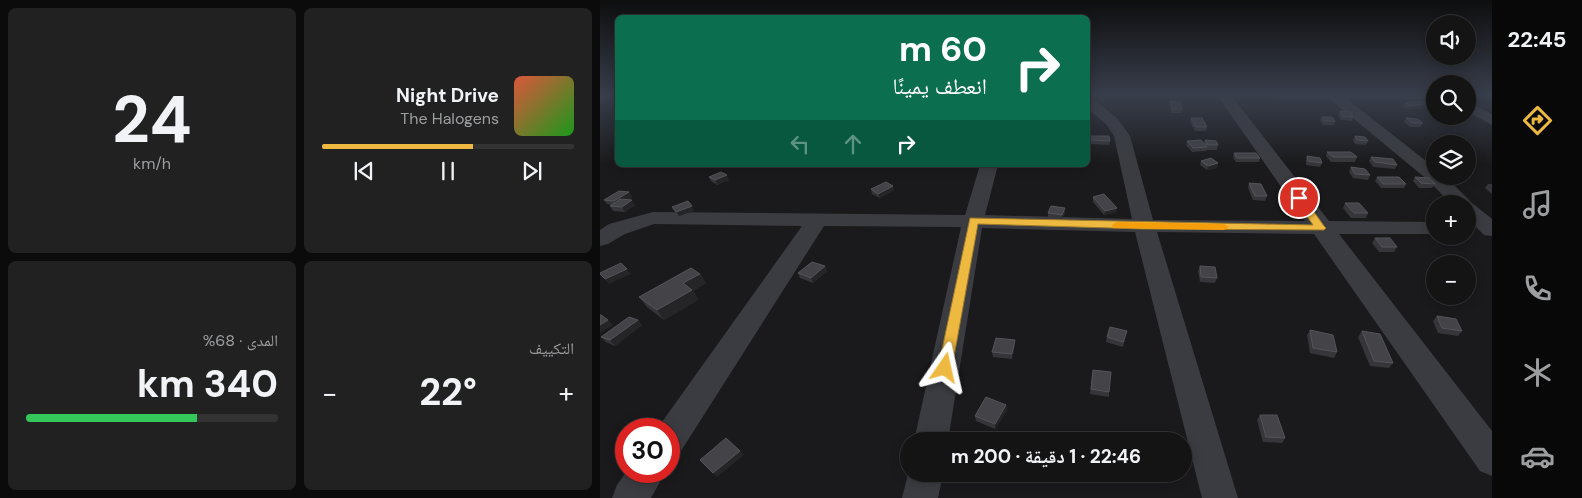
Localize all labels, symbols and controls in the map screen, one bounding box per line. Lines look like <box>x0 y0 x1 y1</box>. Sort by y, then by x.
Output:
map controls <box>1426 15 1476 305</box>
button: sound <box>1426 15 1476 65</box>
text: 22:45 <box>1508 25 1566 54</box>
text: 60 m <box>899 26 987 72</box>
icon: right <box>1005 35 1070 100</box>
text: انعطف يمينًا <box>892 72 987 101</box>
button: search <box>1426 75 1476 125</box>
text: 24 <box>112 78 192 162</box>
text: Night Drive <box>396 83 499 108</box>
icon: directions <box>1520 103 1555 138</box>
text: The Halogens <box>400 108 499 129</box>
icon: left <box>786 130 814 158</box>
icon: ahead <box>839 130 867 158</box>
icon: right <box>892 130 920 158</box>
button: layers <box>1426 135 1476 185</box>
text: km/h <box>133 153 171 174</box>
icon: previous <box>350 157 378 185</box>
icon: pause <box>434 157 462 185</box>
icon: next <box>518 157 546 185</box>
pin <box>1278 177 1320 219</box>
icon: arrive <box>1285 184 1313 212</box>
icon: music <box>1520 187 1555 222</box>
button: + <box>1426 195 1476 245</box>
button: − <box>1426 255 1476 305</box>
icon: phone <box>1520 271 1555 306</box>
text: المدى · 68% <box>203 330 278 351</box>
text: التكييف <box>529 338 574 359</box>
position arrow <box>918 341 970 393</box>
icon: climate <box>1520 355 1555 390</box>
text: 340 km <box>137 359 278 409</box>
text: 22° <box>419 367 477 417</box>
text: − <box>322 375 337 412</box>
text: + <box>559 375 574 412</box>
speed limit sign: 30 <box>615 418 680 483</box>
icon: car <box>1520 439 1555 474</box>
text: 22:46 · 1 دقيقة · 200 m <box>951 444 1141 469</box>

